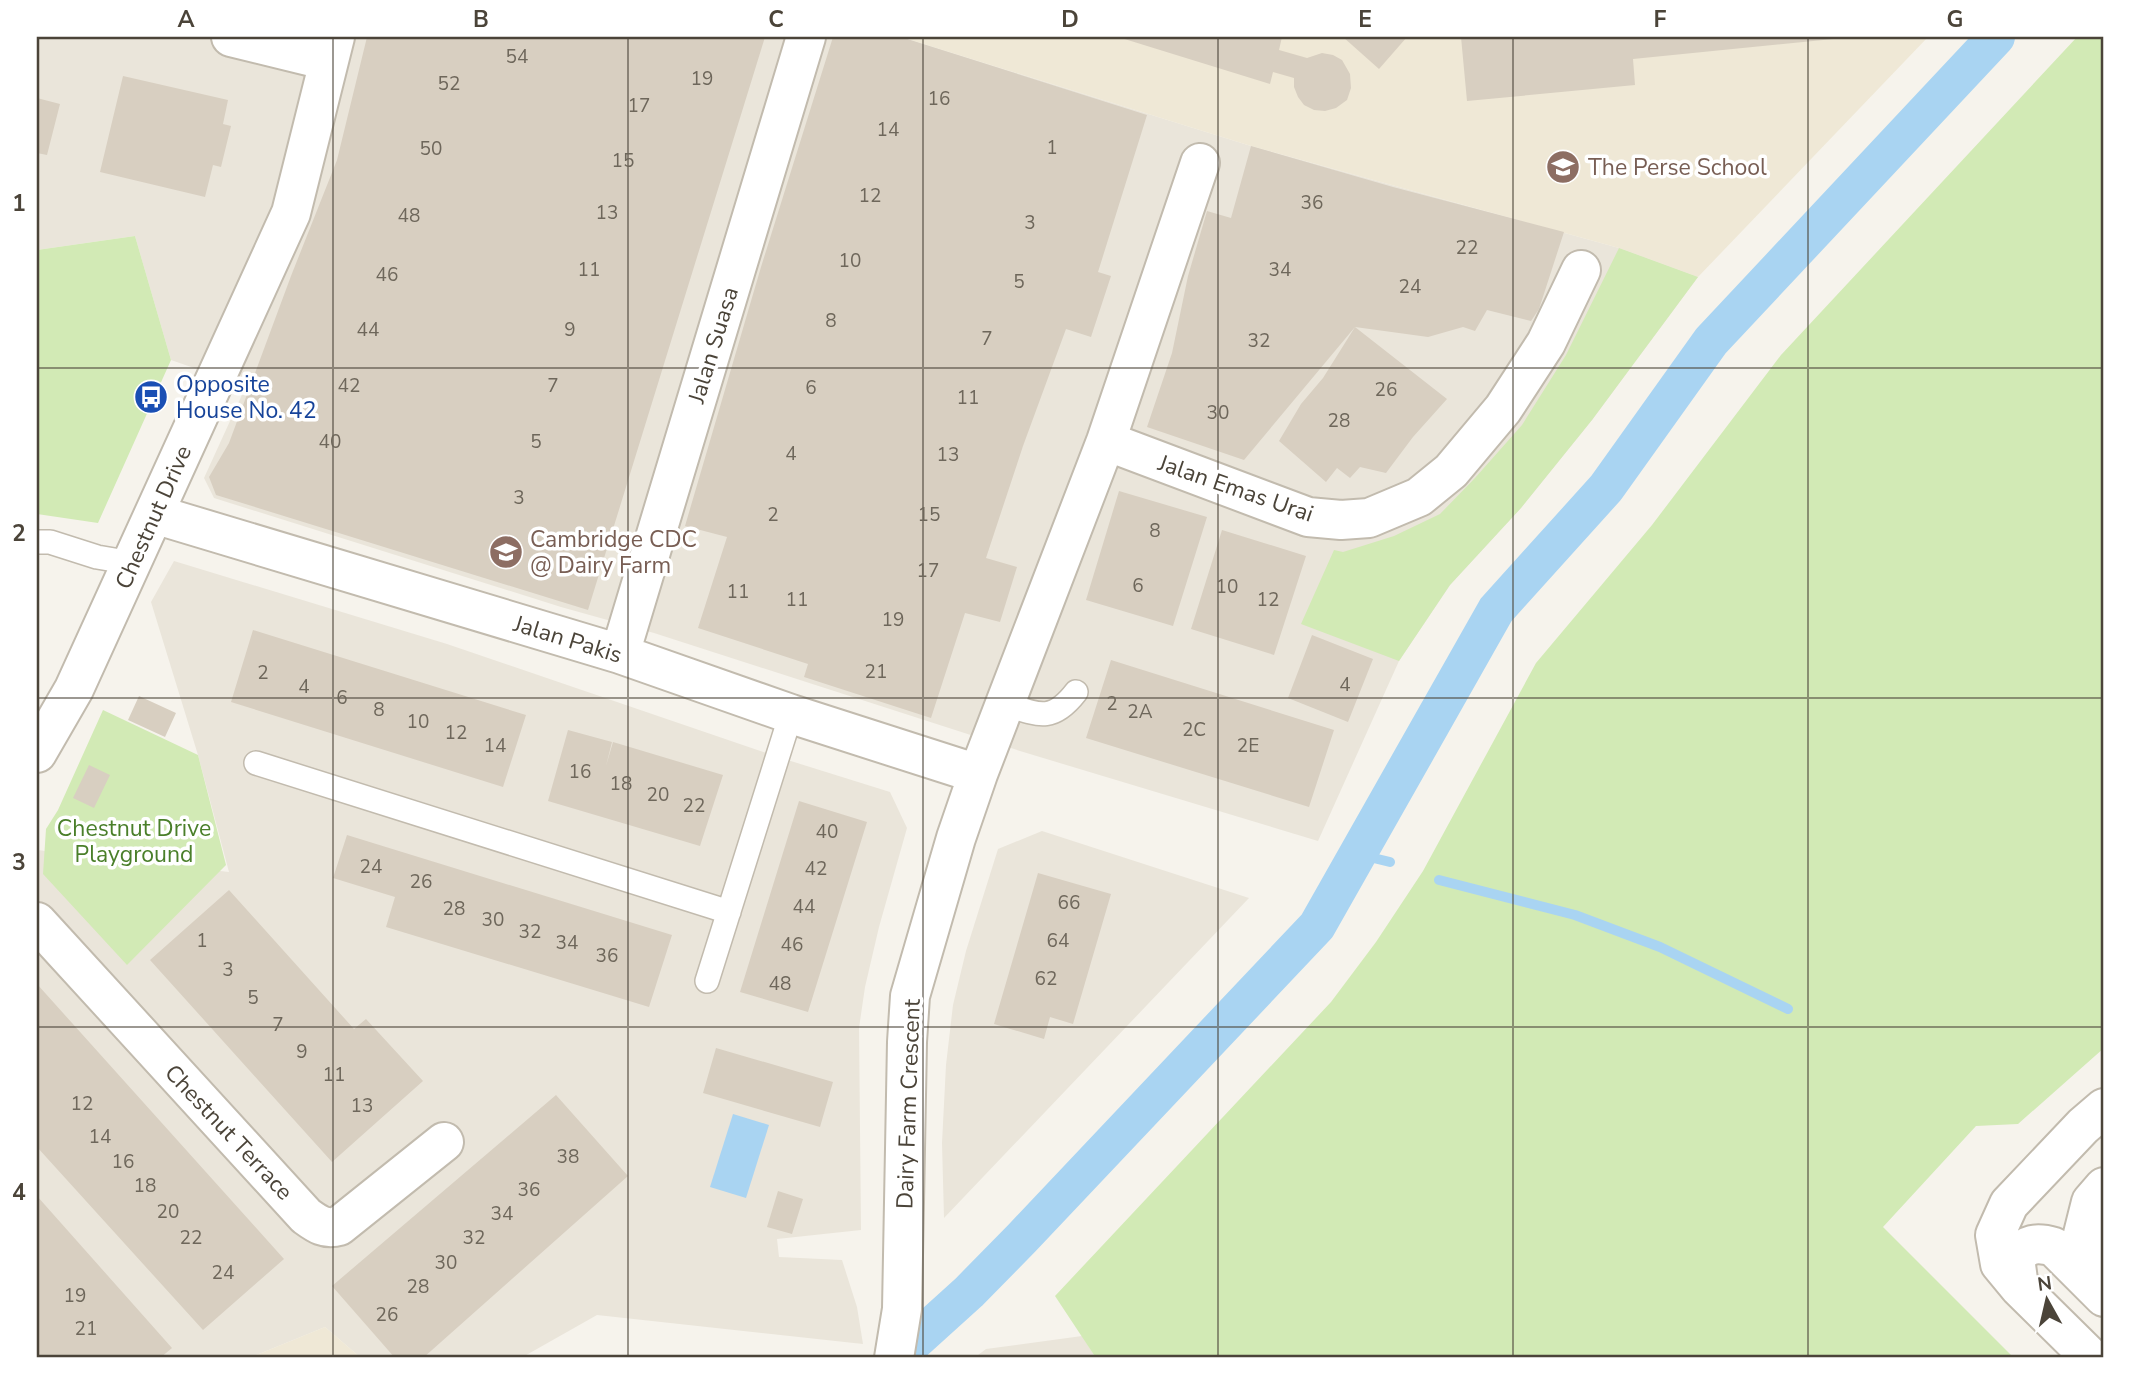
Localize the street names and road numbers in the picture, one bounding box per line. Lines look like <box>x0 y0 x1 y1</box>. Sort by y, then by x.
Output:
street label: Jalan Suasa <box>681 283 746 408</box>
street label: Chestnut Drive <box>108 440 199 594</box>
street label: Jalan Emas Urai <box>1153 447 1318 530</box>
street label: Jalan Pakis <box>509 608 626 671</box>
street label: Dairy Farm Crescent <box>889 998 928 1210</box>
street label: Chestnut Terrace <box>158 1058 300 1207</box>

